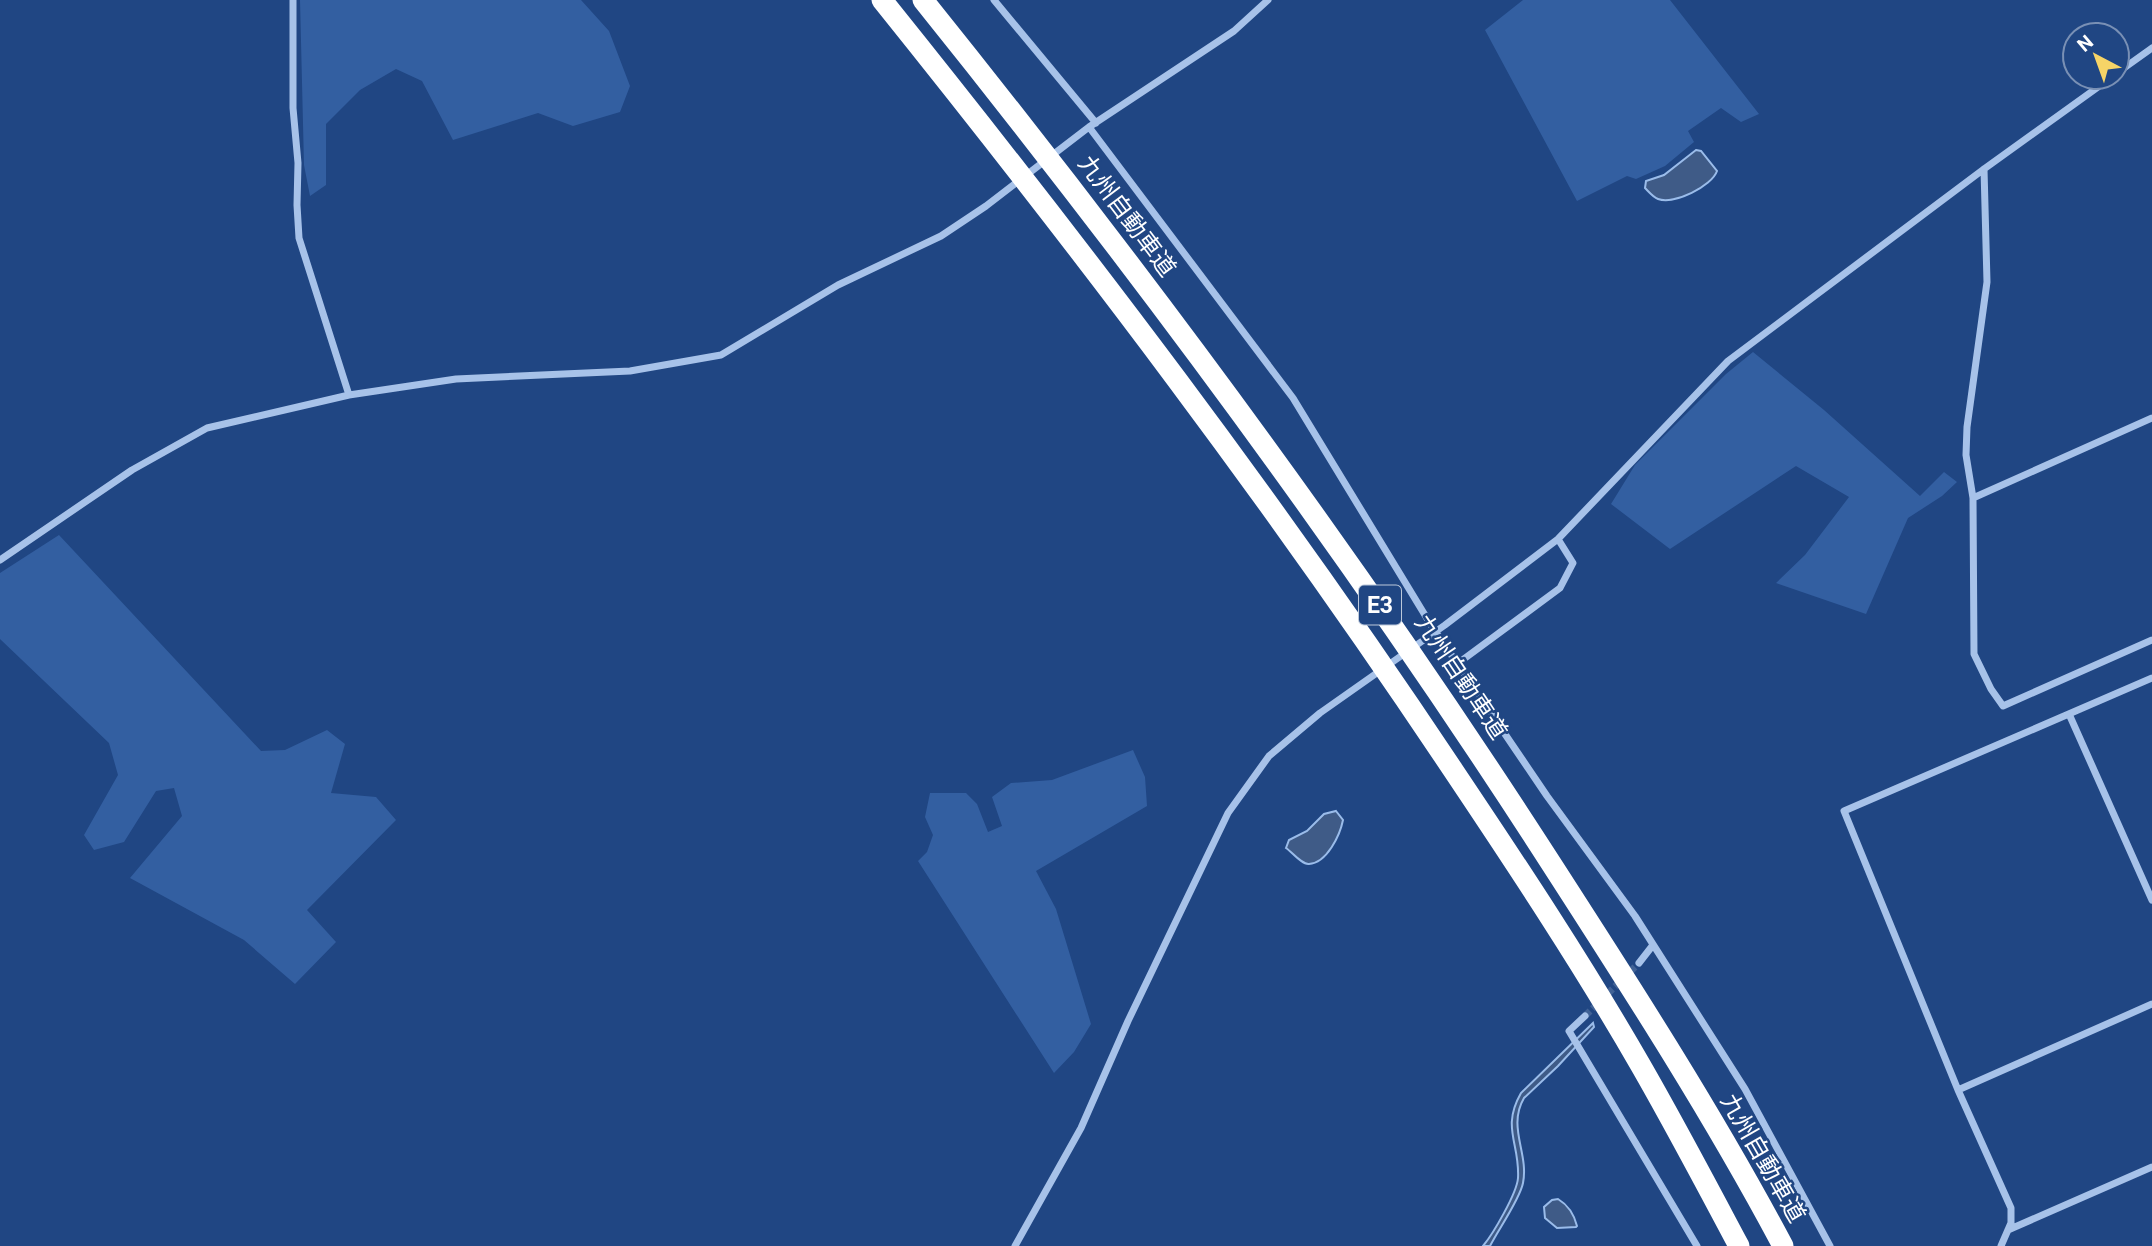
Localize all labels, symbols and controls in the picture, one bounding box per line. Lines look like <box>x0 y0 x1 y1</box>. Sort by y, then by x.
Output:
north arrow <box>2061 21 2131 91</box>
text: N <box>2073 30 2098 57</box>
street label: 九州自動車道 <box>1072 150 1182 282</box>
road number: E3 <box>1359 586 1401 624</box>
street label: 九州自動車道 <box>1409 609 1513 745</box>
street label: 九州自動車道 <box>1715 1089 1811 1227</box>

